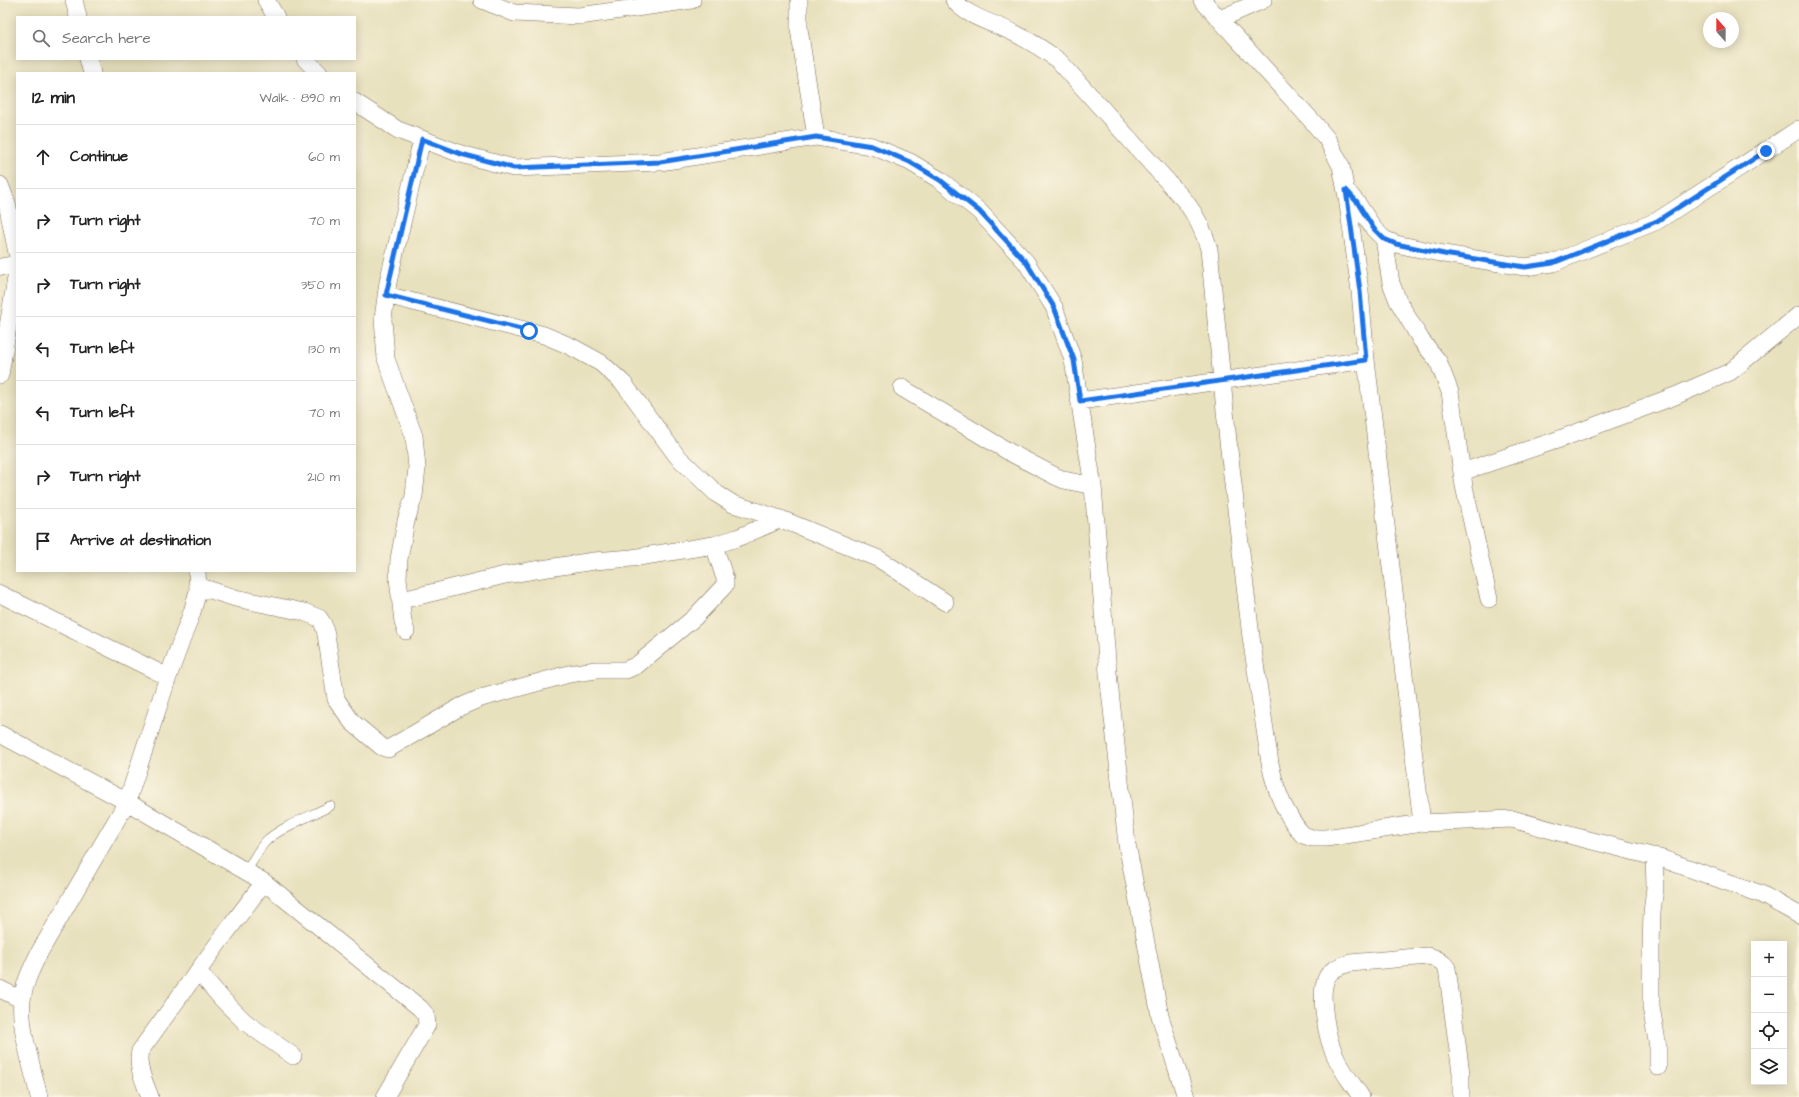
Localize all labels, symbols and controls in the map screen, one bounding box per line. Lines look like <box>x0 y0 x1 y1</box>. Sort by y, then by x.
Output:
north arrow <box>1703 12 1739 48</box>
search box <box>16 16 356 60</box>
icon: search <box>30 27 52 49</box>
text: Search here <box>62 28 151 49</box>
text: 12 min <box>32 86 75 110</box>
text: Walk · 890 m <box>260 89 340 107</box>
route end <box>1757 142 1775 160</box>
icon: ahead <box>32 146 54 168</box>
text: Continue <box>70 146 128 167</box>
text: 60 m <box>308 148 340 166</box>
icon: right <box>32 210 54 232</box>
text: Turn right <box>70 210 141 231</box>
text: 70 m <box>308 212 340 230</box>
icon: right <box>32 274 54 296</box>
text: Turn right <box>70 274 141 295</box>
text: 350 m <box>301 276 340 294</box>
route start <box>520 322 538 340</box>
icon: left <box>32 338 54 360</box>
text: Turn left <box>70 338 134 359</box>
text: 130 m <box>308 340 340 358</box>
icon: left <box>32 402 54 424</box>
text: Turn left <box>70 402 134 423</box>
text: 70 m <box>308 404 340 422</box>
icon: right <box>32 466 54 488</box>
text: Turn right <box>70 466 141 487</box>
text: 210 m <box>307 468 340 486</box>
icon: arrive <box>32 530 54 552</box>
text: Arrive at destination <box>70 530 211 551</box>
map controls <box>1751 941 1787 1085</box>
button: + <box>1751 941 1787 977</box>
button: − <box>1751 977 1787 1013</box>
button: locate <box>1751 1013 1787 1049</box>
button: layers <box>1751 1049 1787 1085</box>

